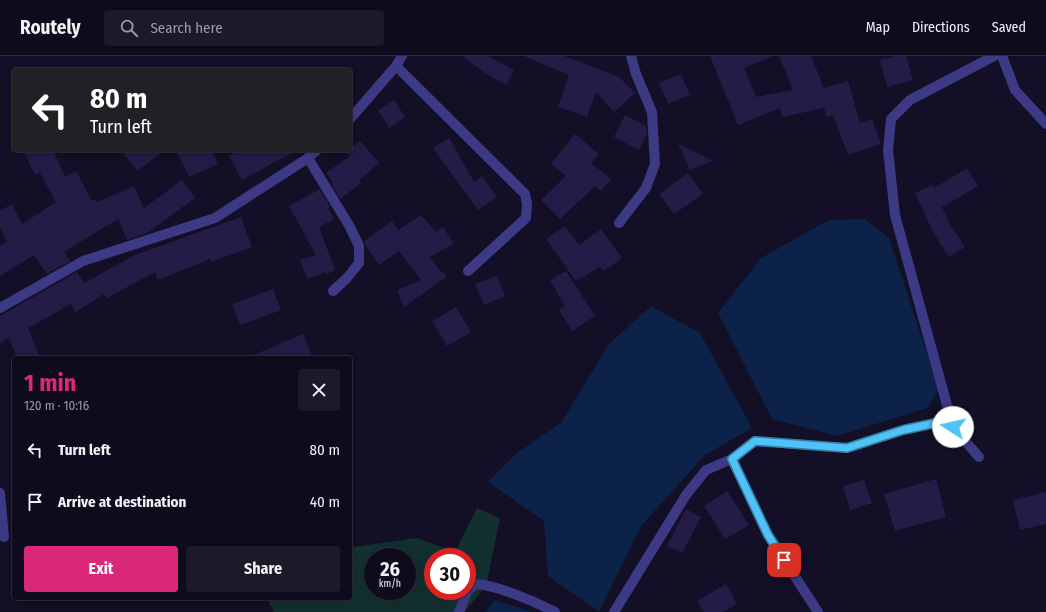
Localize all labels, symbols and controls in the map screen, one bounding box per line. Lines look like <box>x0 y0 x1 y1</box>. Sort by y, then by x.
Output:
search box <box>104 10 384 46</box>
text: Routely <box>20 16 80 39</box>
icon: search <box>118 17 140 39</box>
text: Search here <box>150 19 223 37</box>
text: Map <box>866 19 890 36</box>
text: Directions <box>912 19 970 36</box>
text: Saved <box>992 19 1026 36</box>
text: 80 m <box>90 82 147 115</box>
icon: left <box>24 84 76 136</box>
text: Turn left <box>90 116 152 138</box>
text: 1 min <box>24 369 76 397</box>
button: close <box>298 369 340 411</box>
text: 120 m · 10:16 <box>24 398 89 413</box>
position arrow <box>932 406 974 448</box>
icon: left <box>24 439 46 461</box>
text: Turn left <box>58 441 111 459</box>
text: 80 m <box>310 441 340 459</box>
icon: arrive <box>24 491 46 513</box>
text: Arrive at destination <box>58 493 186 511</box>
text: 40 m <box>310 493 340 511</box>
pin <box>767 543 801 577</box>
button: Exit <box>24 546 178 592</box>
button: Share <box>186 546 340 592</box>
speed limit sign: 30 <box>424 548 476 600</box>
icon: arrive <box>773 549 795 571</box>
text: 26 <box>380 557 400 581</box>
text: km/h <box>379 578 401 590</box>

